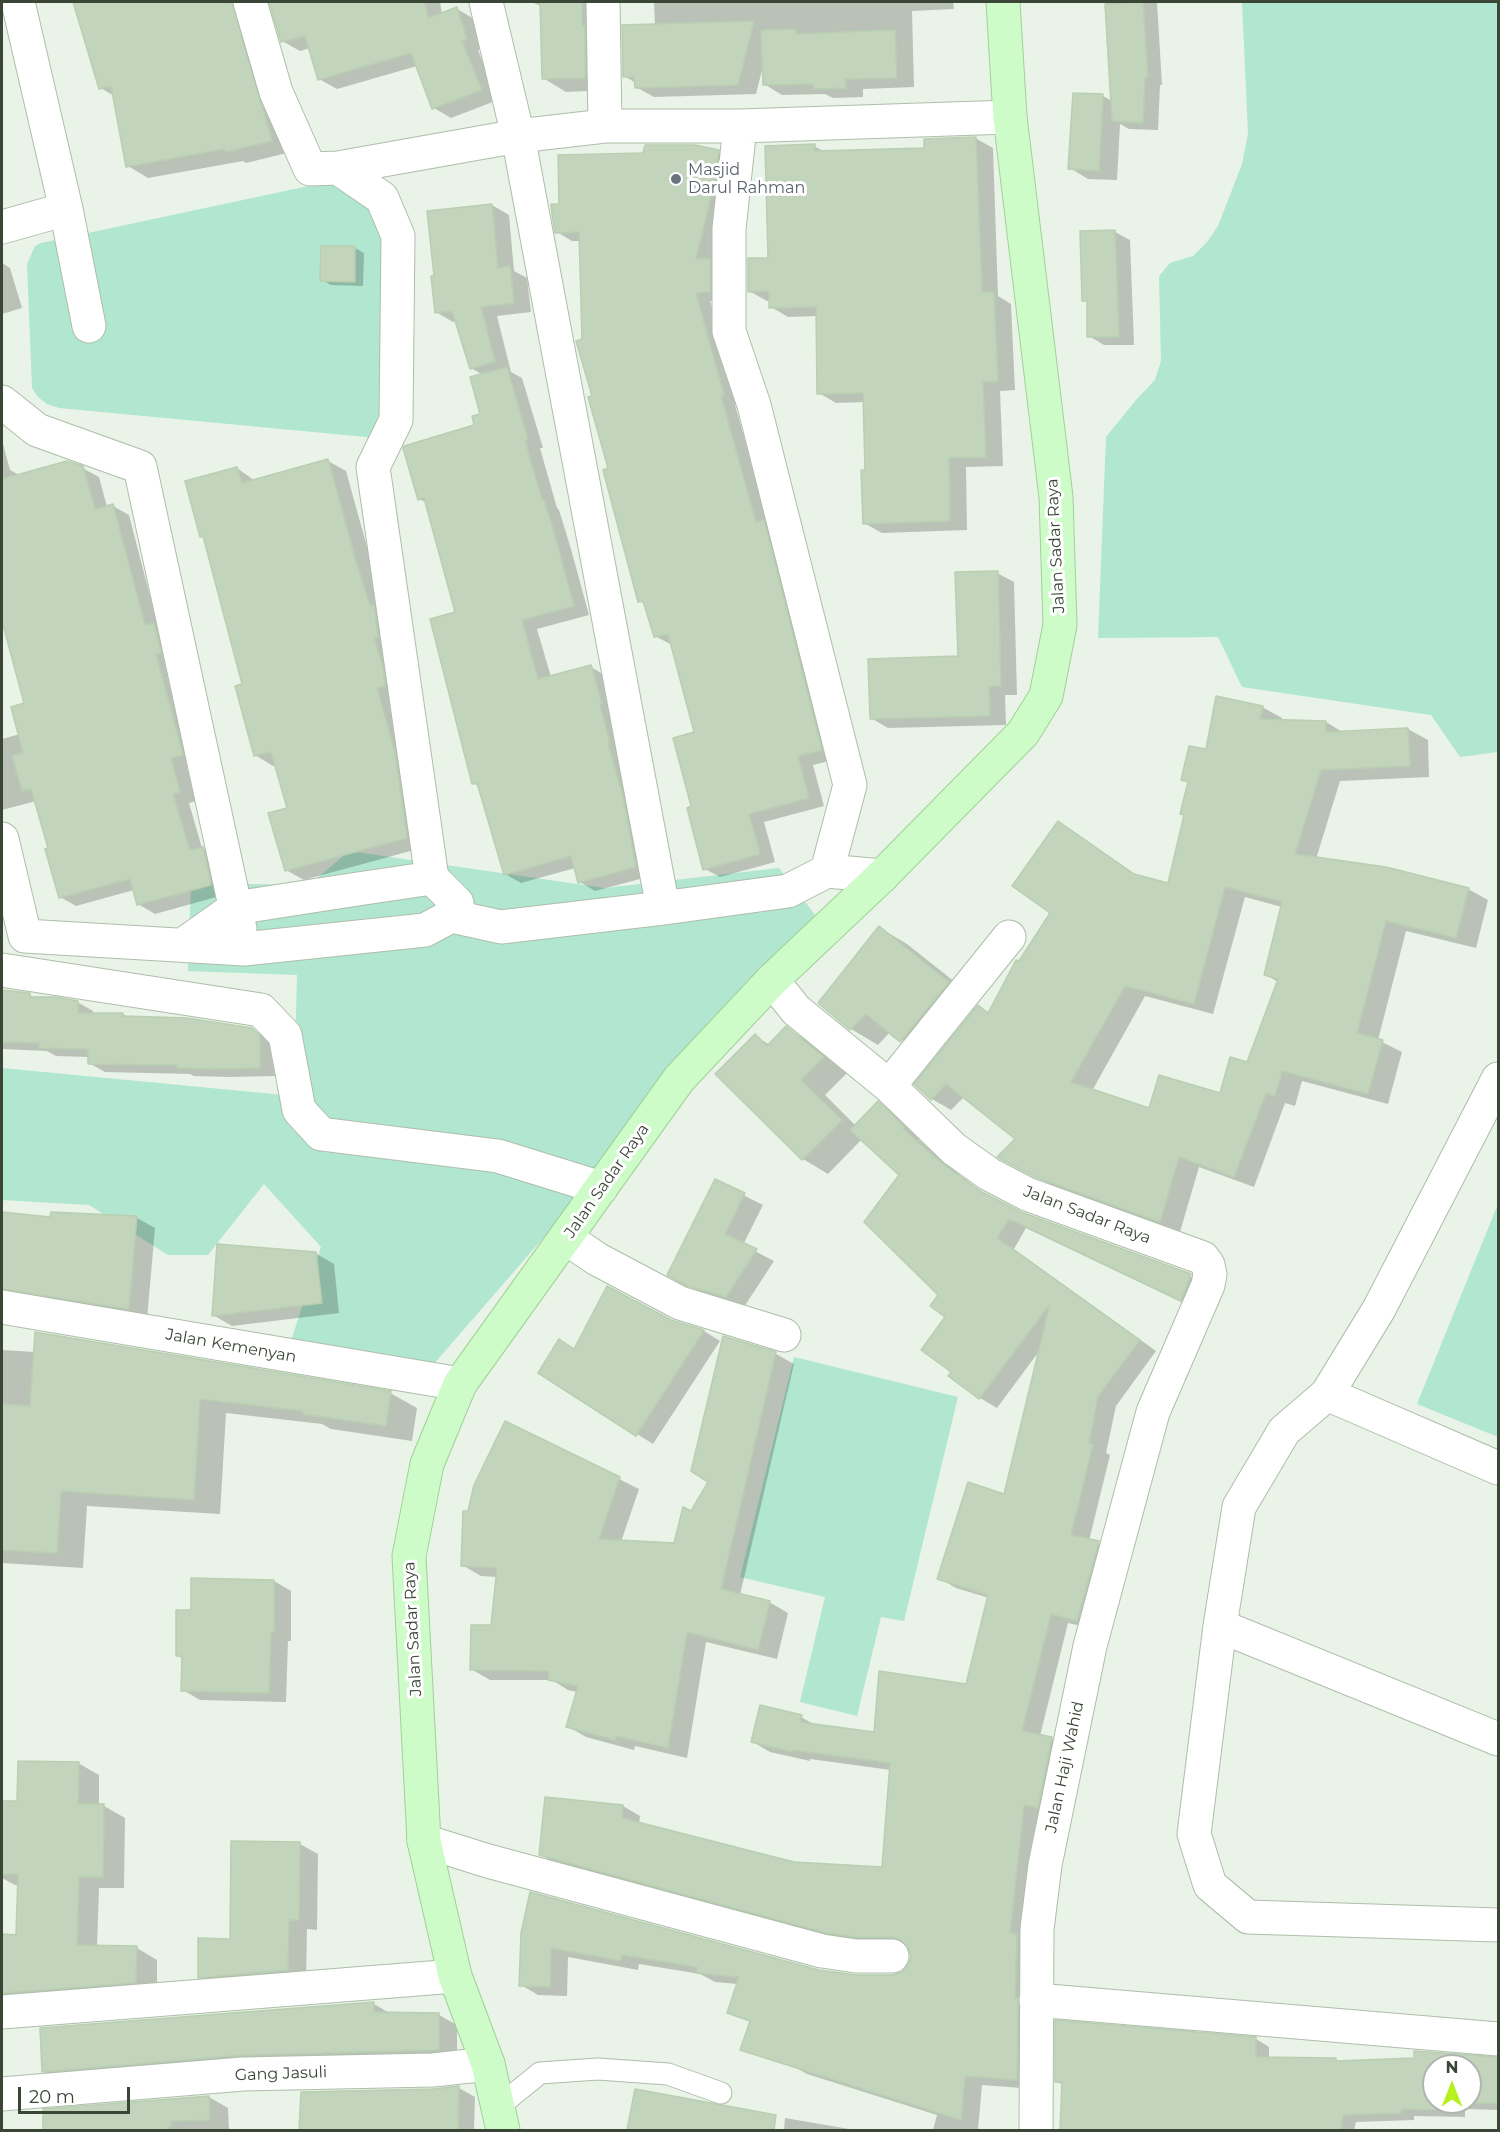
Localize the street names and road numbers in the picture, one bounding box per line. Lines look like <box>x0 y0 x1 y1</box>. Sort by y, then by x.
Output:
street label: Jalan Sadar Raya <box>1043 478 1069 614</box>
street label: Jalan Sadar Raya <box>560 1120 654 1242</box>
street label: Jalan Sadar Raya <box>1021 1182 1153 1248</box>
street label: Jalan Kemenyan <box>164 1325 298 1367</box>
street label: Jalan Sadar Raya <box>400 1561 426 1697</box>
street label: Jalan Haji Wahid <box>1042 1700 1088 1834</box>
street label: Gang Jasuli <box>234 2063 328 2085</box>

